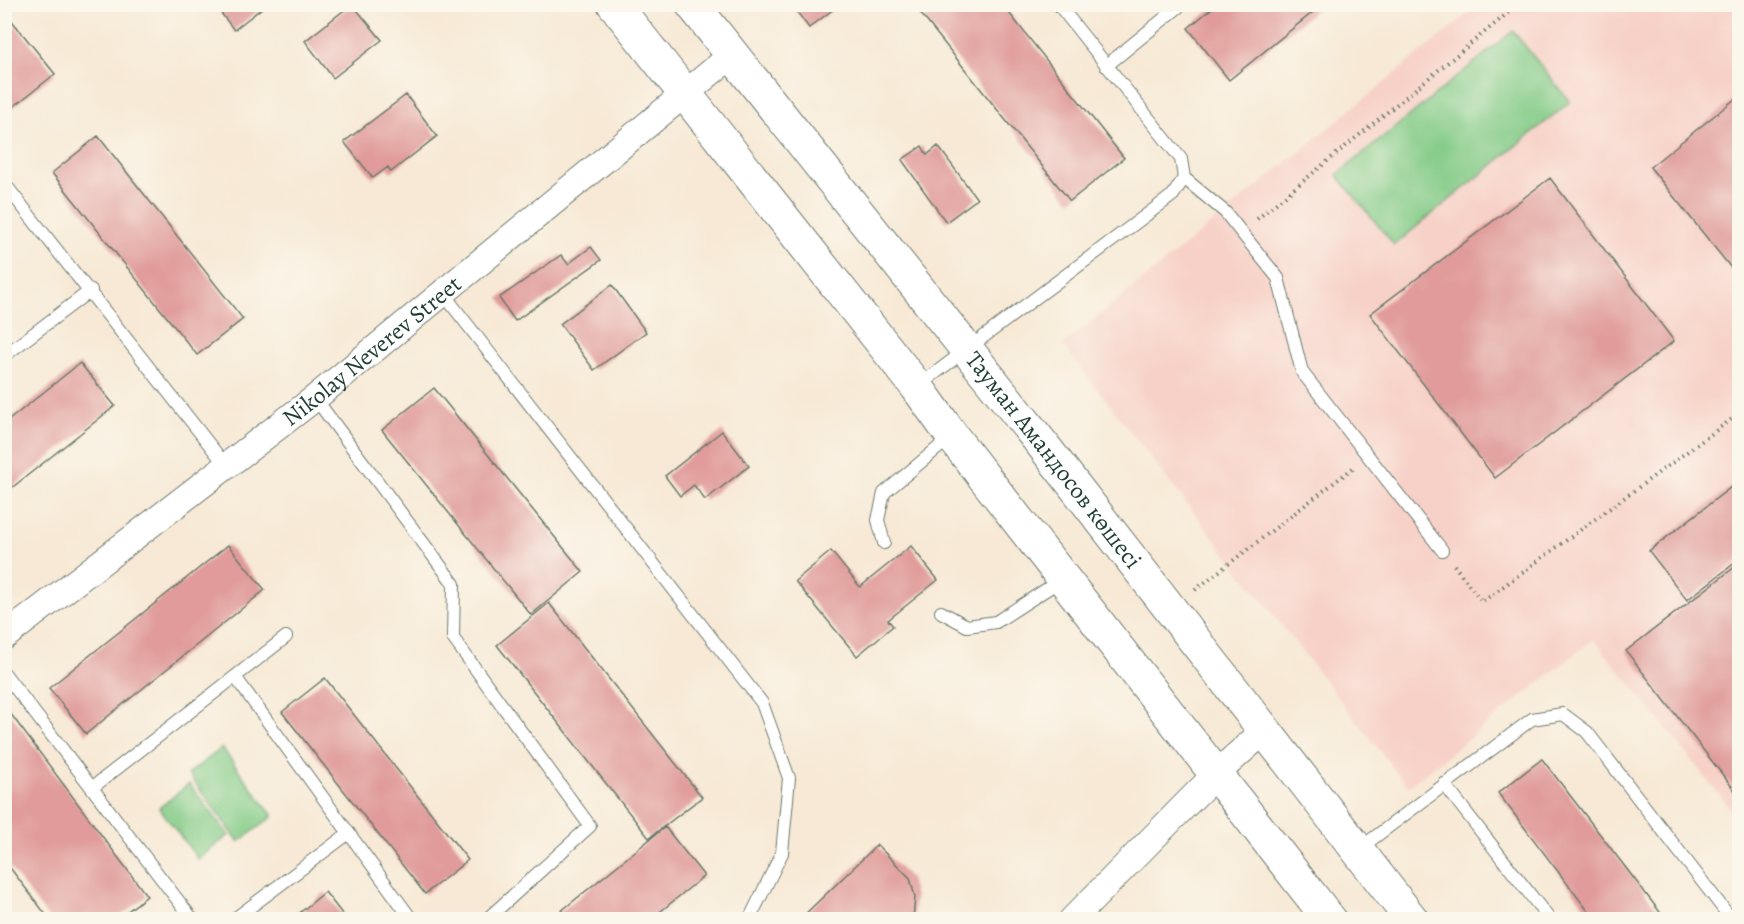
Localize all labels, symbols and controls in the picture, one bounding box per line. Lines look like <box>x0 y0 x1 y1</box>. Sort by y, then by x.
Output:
street label: Nikolay Neverev Street <box>276 268 468 433</box>
street label: Тауман Амандосов көшесі <box>958 345 1149 575</box>

